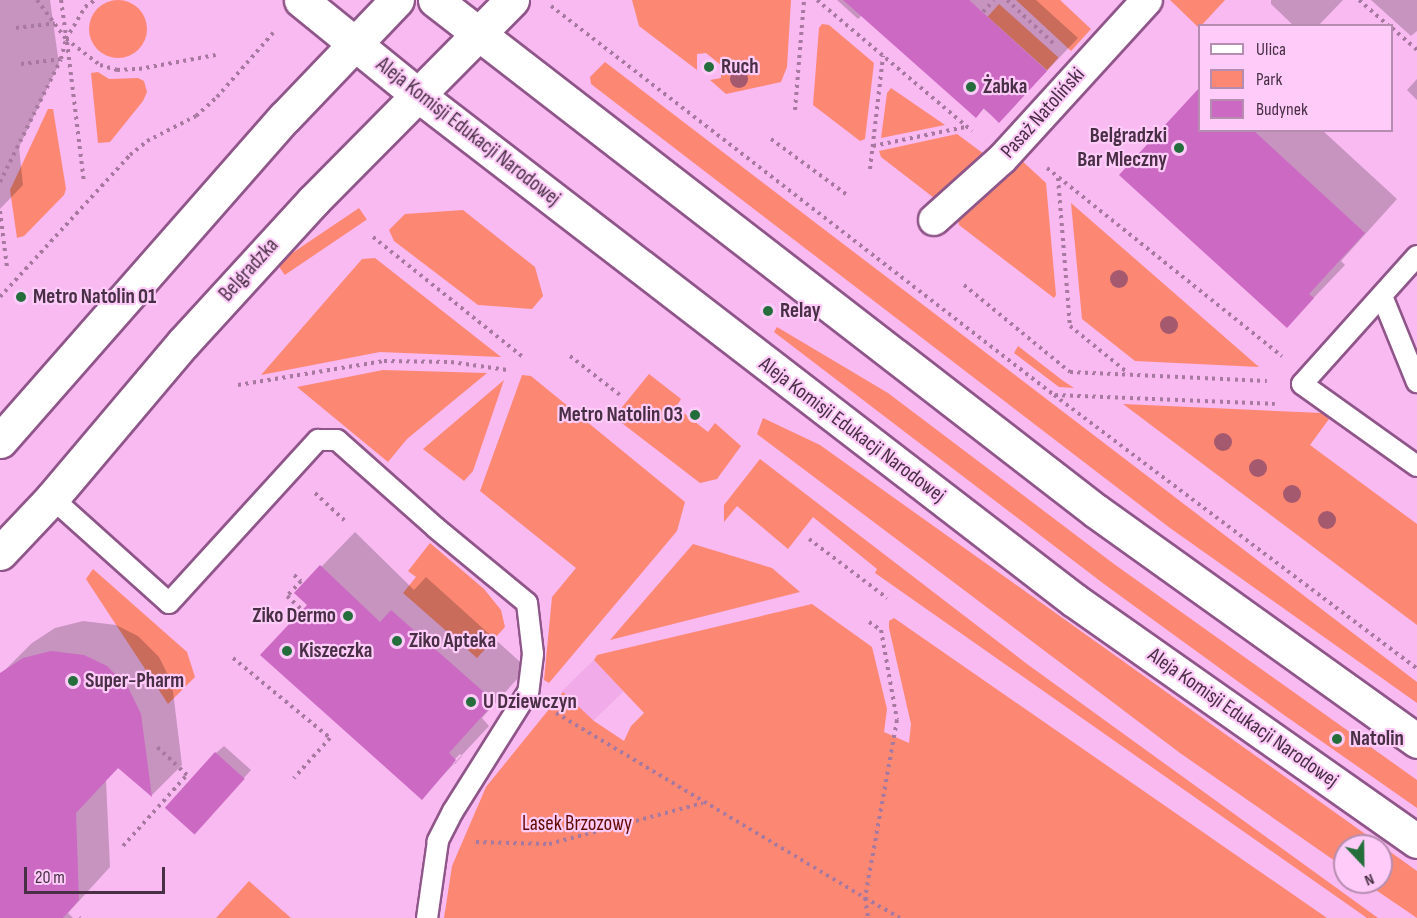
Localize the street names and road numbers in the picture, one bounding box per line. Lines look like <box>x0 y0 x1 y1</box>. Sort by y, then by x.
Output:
street label: Aleja Komisji Edukacji Narodowej <box>371 52 565 212</box>
street label: Pasaż Natoliński <box>996 62 1090 164</box>
street label: Belgradzka <box>214 233 284 307</box>
street label: Aleja Komisji Edukacji Narodowej <box>754 352 950 508</box>
street label: Aleja Komisji Edukacji Narodowej <box>1143 643 1343 793</box>

